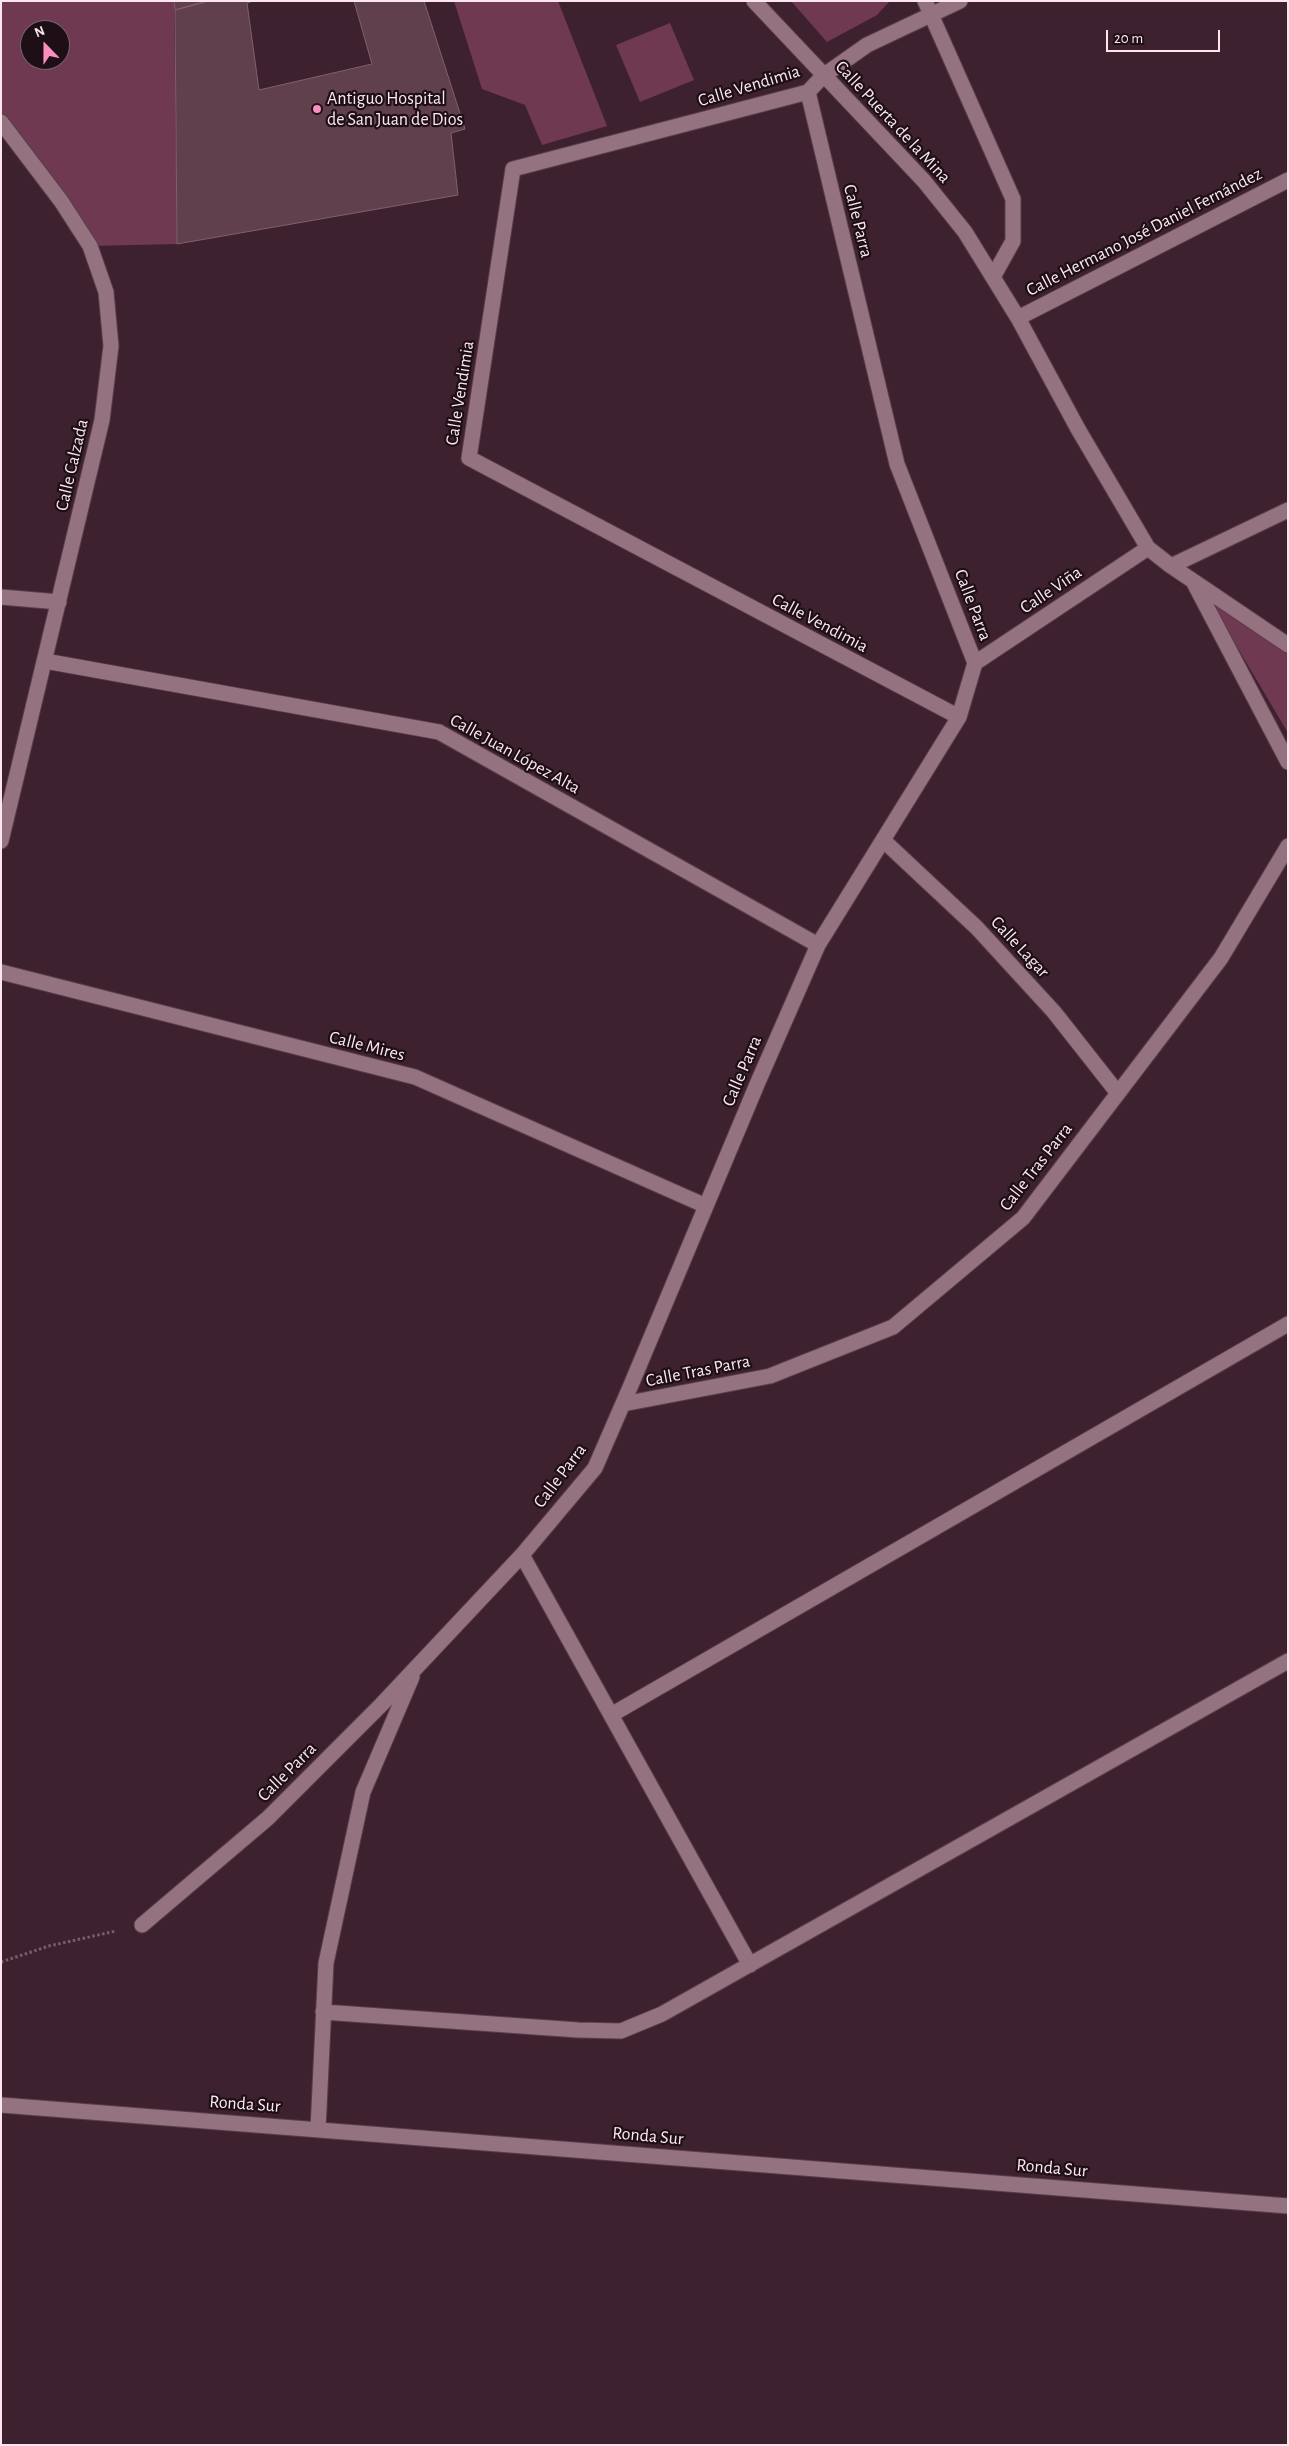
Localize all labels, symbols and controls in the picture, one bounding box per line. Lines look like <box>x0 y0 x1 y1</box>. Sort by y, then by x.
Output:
north arrow <box>20 20 70 70</box>
scale bar <box>1109 20 1223 52</box>
text: N <box>33 24 47 40</box>
text: 20 m <box>1114 31 1143 46</box>
street label: Calle Puerta de la Mina <box>831 56 955 188</box>
street label: Calle Vendimia <box>695 60 803 112</box>
place label: Antiguo Hospital de San Juan de Dios <box>327 88 463 130</box>
marker: Antiguo Hospital de San Juan de Dios <box>311 103 323 115</box>
street label: Calle Hermano José Daniel Fernández <box>1023 163 1265 301</box>
street label: Calle Parra <box>838 182 878 260</box>
street label: Calle Vendimia <box>441 339 479 447</box>
street label: Calle Calzada <box>51 417 93 513</box>
street label: Calle Viña <box>1016 561 1086 619</box>
street label: Calle Parra <box>950 566 996 644</box>
street label: Calle Vendimia <box>768 589 872 657</box>
street label: Calle Juan López Alta <box>446 709 584 799</box>
street label: Calle Lagar <box>986 912 1054 982</box>
street label: Calle Mires <box>327 1026 407 1066</box>
street label: Calle Parra <box>717 1032 767 1110</box>
street label: Calle Tras Parra <box>995 1119 1077 1215</box>
street label: Calle Tras Parra <box>644 1350 752 1392</box>
street label: Calle Parra <box>529 1440 591 1512</box>
street label: Calle Parra <box>253 1738 321 1806</box>
street label: Ronda Sur <box>209 2091 281 2117</box>
street label: Ronda Sur <box>612 2122 684 2150</box>
street label: Ronda Sur <box>1016 2154 1088 2182</box>

